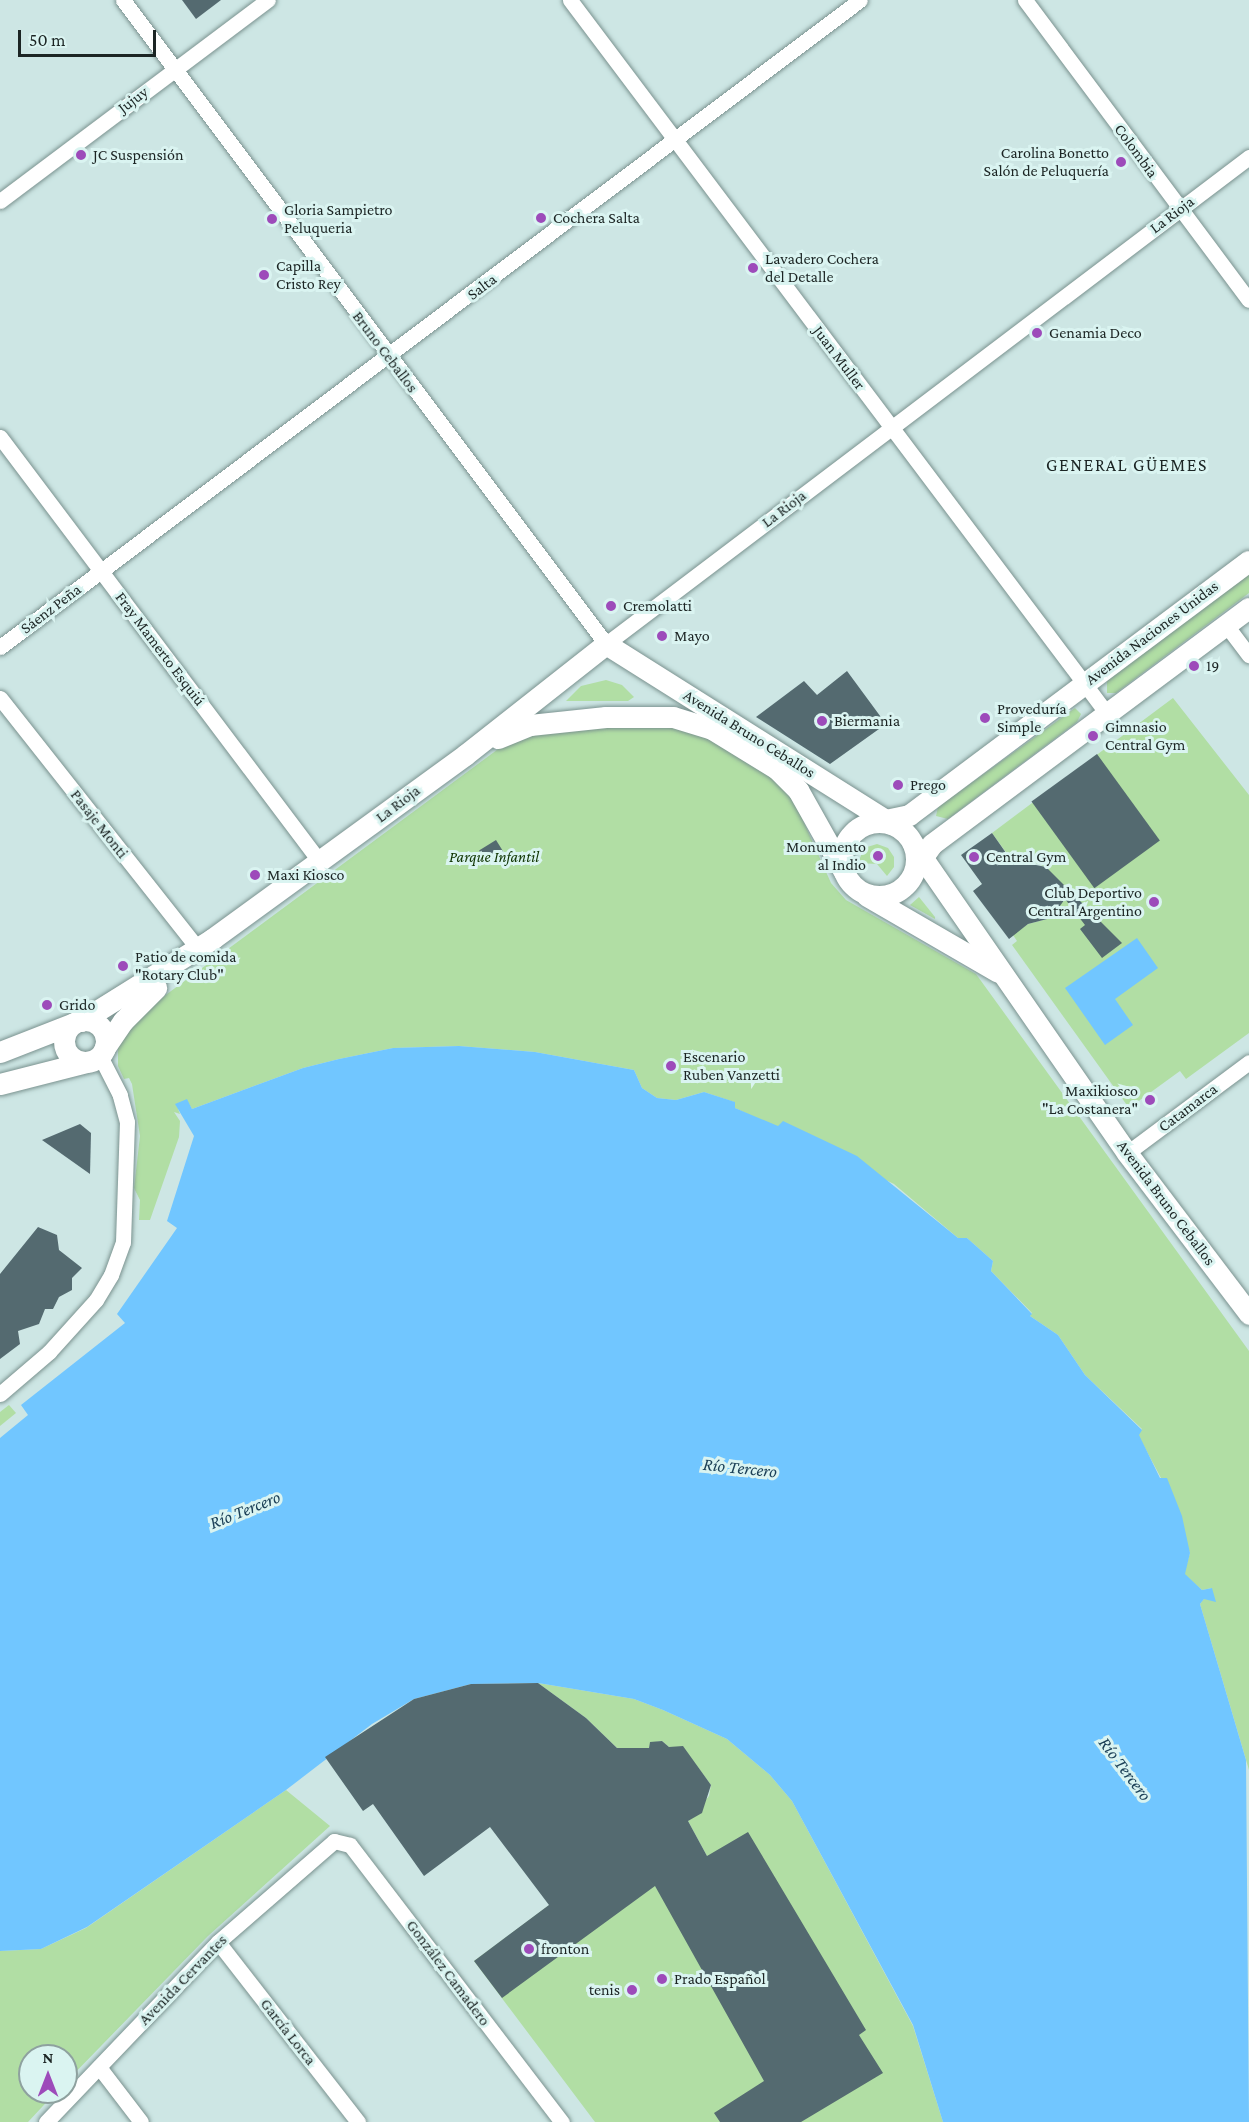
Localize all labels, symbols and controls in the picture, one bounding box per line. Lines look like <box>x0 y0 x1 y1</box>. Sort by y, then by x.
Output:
scale bar <box>21 18 159 56</box>
text: 50 m <box>29 30 66 50</box>
street label: Jujuy <box>114 82 152 118</box>
street label: Colombia <box>1110 120 1162 182</box>
place label: Carolina Bonetto Salón de Peluquería <box>984 143 1109 181</box>
place label: JC Suspensión <box>93 145 184 165</box>
marker: JC Suspensión <box>74 148 88 162</box>
marker: Carolina Bonetto Salón de Peluquería <box>1114 155 1128 169</box>
street label: La Rioja <box>1146 192 1198 238</box>
place label: Gloria Sampietro Peluqueria <box>284 200 392 238</box>
place label: Cochera Salta <box>553 208 640 228</box>
marker: Cochera Salta <box>534 211 548 225</box>
marker: Gloria Sampietro Peluqueria <box>265 212 279 226</box>
place label: Lavadero Cochera del Detalle <box>765 249 879 287</box>
place label: Capilla Cristo Rey <box>276 256 341 294</box>
marker: Lavadero Cochera del Detalle <box>746 261 760 275</box>
marker: Capilla Cristo Rey <box>257 268 271 282</box>
street label: Salta <box>464 270 500 304</box>
street label: Bruno Ceballos <box>348 307 422 397</box>
street label: Juan Muller <box>809 322 869 394</box>
place label: Genamia Deco <box>1049 323 1142 343</box>
marker: Genamia Deco <box>1030 326 1044 340</box>
district label: GENERAL GÜEMES <box>1046 454 1208 476</box>
street label: La Rioja <box>758 486 810 532</box>
street label: Avenida Naciones Unidas <box>1082 577 1222 689</box>
street label: Sáenz Peña <box>17 580 85 638</box>
street label: Fray Mamerto Esquiú <box>111 588 209 710</box>
place label: Cremolatti <box>623 596 692 616</box>
marker: Cremolatti <box>604 599 618 613</box>
place label: Mayo <box>674 626 710 646</box>
marker: Mayo <box>655 629 669 643</box>
place label: 19 <box>1206 656 1219 676</box>
marker: 19 <box>1187 659 1201 673</box>
street label: Avenida Bruno Ceballos <box>680 686 818 782</box>
place label: Proveduría Simple <box>997 699 1067 737</box>
place label: Biermania <box>834 711 900 731</box>
marker: Proveduría Simple <box>978 711 992 725</box>
marker: Biermania <box>815 714 829 728</box>
place label: Gimnasio Central Gym <box>1105 717 1185 755</box>
marker: Gimnasio Central Gym <box>1086 729 1100 743</box>
place label: Prego <box>910 775 946 795</box>
marker: Prego <box>891 778 905 792</box>
street label: La Rioja <box>372 781 424 827</box>
street label: Pasaje Monti <box>66 786 132 862</box>
place label: Monumento al Indio <box>786 837 866 875</box>
park label: Parque Infantil <box>449 847 539 867</box>
place label: Central Gym <box>986 847 1066 867</box>
marker: Monumento al Indio <box>871 849 885 863</box>
marker: Central Gym <box>967 850 981 864</box>
place label: Maxi Kiosco <box>267 865 344 885</box>
marker: Maxi Kiosco <box>248 868 262 882</box>
place label: Club Deportivo Central Argentino <box>1028 883 1142 921</box>
marker: Club Deportivo Central Argentino <box>1147 895 1161 909</box>
place label: Patio de comida "Rotary Club" <box>135 947 236 985</box>
marker: Patio de comida "Rotary Club" <box>116 959 130 973</box>
place label: Grido <box>59 995 95 1015</box>
marker: Grido <box>40 998 54 1012</box>
place label: Escenario Ruben Vanzetti <box>683 1047 780 1085</box>
marker: Escenario Ruben Vanzetti <box>664 1059 678 1073</box>
street label: Catamarca <box>1155 1080 1221 1136</box>
place label: Maxikiosco "La Costanera" <box>1042 1081 1138 1119</box>
marker: Maxikiosco "La Costanera" <box>1143 1093 1157 1107</box>
street label: Avenida Bruno Ceballos <box>1113 1137 1219 1269</box>
water label: Río Tercero <box>702 1453 778 1483</box>
water label: Río Tercero <box>206 1486 284 1534</box>
water label: Río Tercero <box>1094 1733 1156 1805</box>
street label: González Camadero <box>402 1916 494 2030</box>
street label: Avenida Cervantes <box>135 1931 231 2029</box>
place label: fronton <box>541 1939 589 1959</box>
marker: fronton <box>522 1942 536 1956</box>
place label: Prado Español <box>674 1969 766 1989</box>
marker: Prado Español <box>655 1972 669 1986</box>
place label: tenis <box>589 1980 620 2000</box>
marker: tenis <box>625 1983 639 1997</box>
street label: García Lorca <box>256 1995 320 2069</box>
north arrow <box>18 2044 78 2104</box>
text: N <box>43 2049 53 2066</box>

